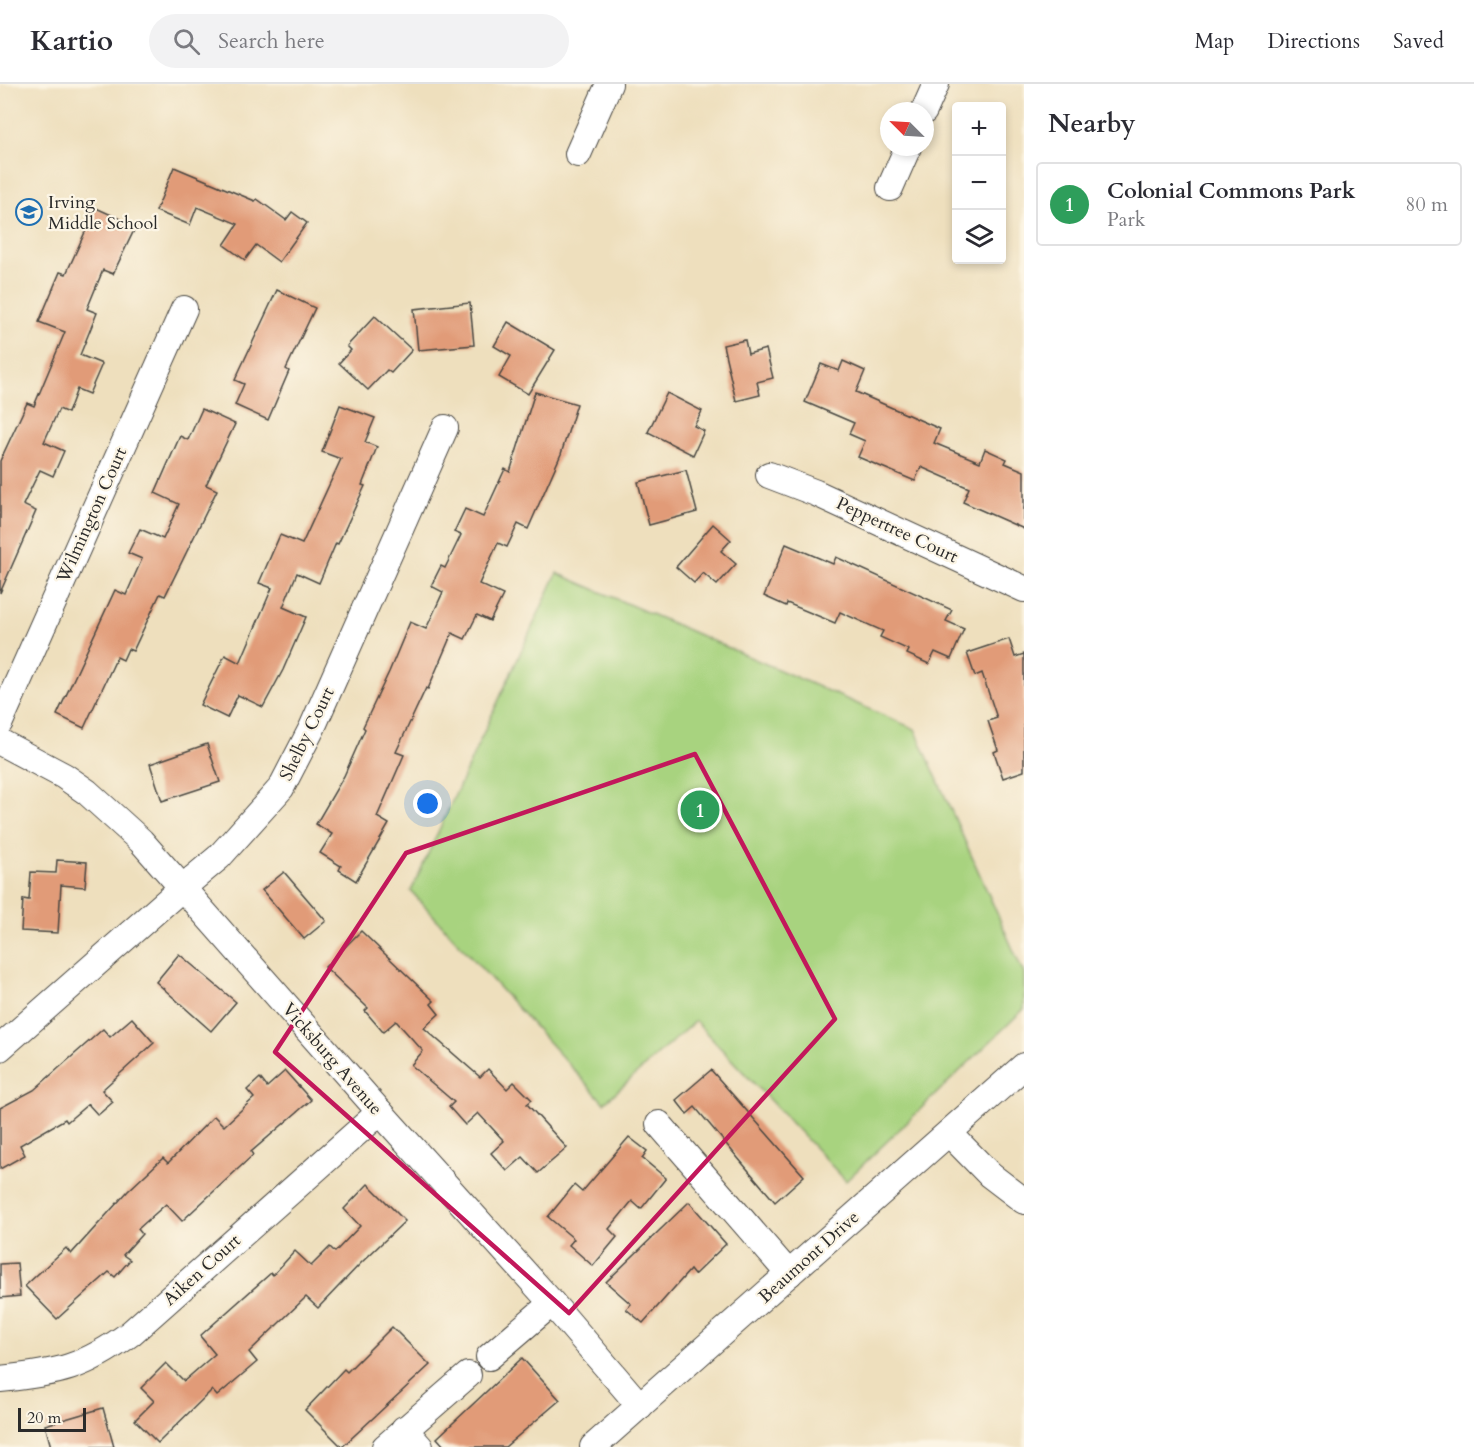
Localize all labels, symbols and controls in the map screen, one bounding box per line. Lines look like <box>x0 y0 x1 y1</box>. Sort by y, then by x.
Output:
search box <box>149 14 569 68</box>
text: Kartio <box>30 22 113 60</box>
icon: search <box>170 25 203 58</box>
text: Search here <box>218 26 325 56</box>
text: Map <box>1194 27 1234 56</box>
text: Directions <box>1267 27 1360 56</box>
text: Saved <box>1393 27 1444 56</box>
north arrow <box>880 102 934 156</box>
map controls <box>952 102 1006 264</box>
button: + <box>952 102 1006 156</box>
text: Nearby <box>1048 106 1136 141</box>
button: − <box>952 156 1006 210</box>
text: Colonial Commons Park <box>1107 176 1355 206</box>
place label: Irving Middle School <box>48 190 158 236</box>
text: 1 <box>1064 191 1075 218</box>
text: 80 m <box>1405 191 1448 218</box>
school or university icon: Irving Middle School <box>14 197 44 227</box>
text: Park <box>1107 206 1145 233</box>
button: layers <box>952 210 1006 264</box>
street label: Wilmington Court <box>50 443 133 588</box>
street label: Peppertree Court <box>832 491 962 569</box>
street label: Shelby Court <box>274 683 341 785</box>
pin: 1 <box>680 788 720 832</box>
your location <box>413 789 442 818</box>
street label: Vicksburg Avenue <box>276 997 388 1121</box>
street label: Beaumont Drive <box>753 1205 865 1309</box>
street label: Aiken Court <box>158 1228 246 1312</box>
scale bar <box>18 1405 86 1432</box>
text: 20 m <box>27 1407 61 1429</box>

